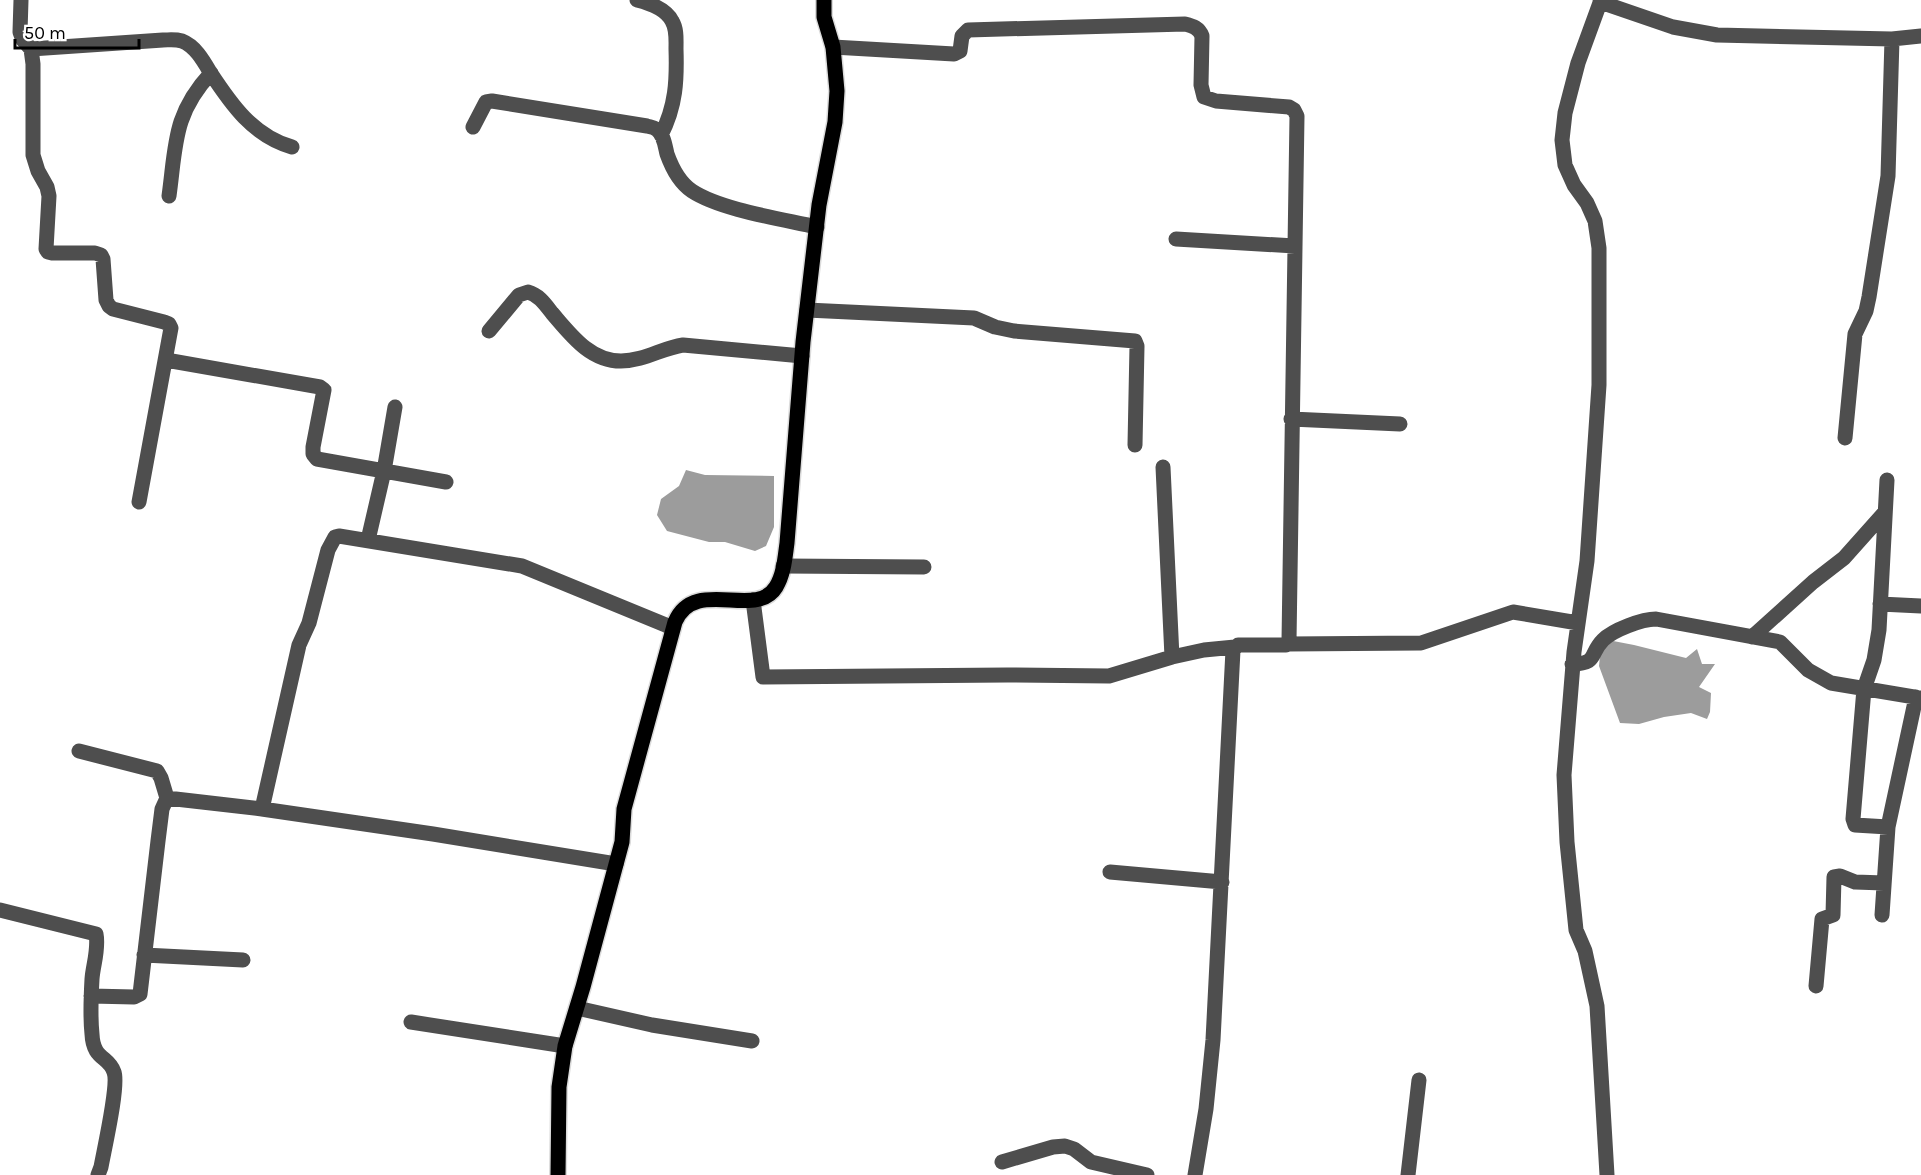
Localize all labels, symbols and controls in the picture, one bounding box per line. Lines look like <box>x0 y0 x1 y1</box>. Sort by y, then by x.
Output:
scale bar <box>15 12 140 50</box>
text: 50 m <box>24 22 66 44</box>

